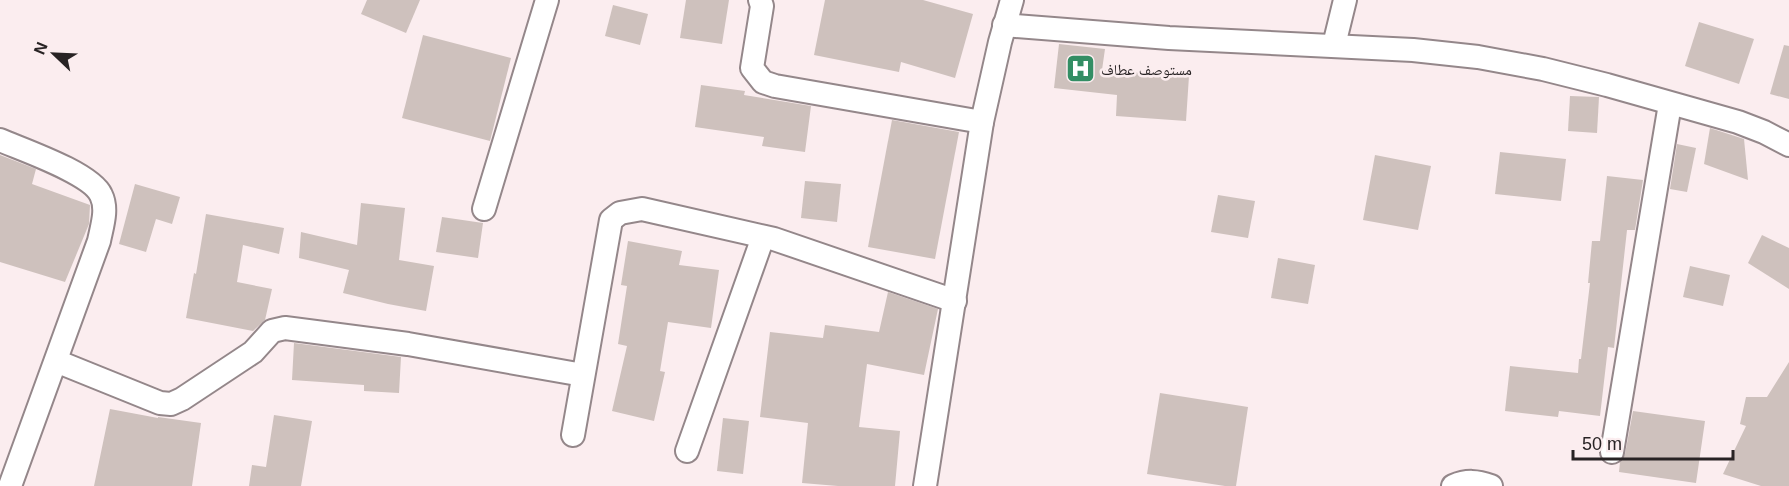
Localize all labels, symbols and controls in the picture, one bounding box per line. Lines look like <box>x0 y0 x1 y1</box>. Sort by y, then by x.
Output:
north arrow <box>24 24 84 84</box>
text: N <box>31 40 51 57</box>
hospital icon: مستوصف عطاف <box>1064 53 1096 85</box>
place label: مستوصف عطاف <box>1101 61 1192 79</box>
scale bar <box>1573 423 1734 461</box>
text: 50 m <box>1582 434 1622 454</box>

